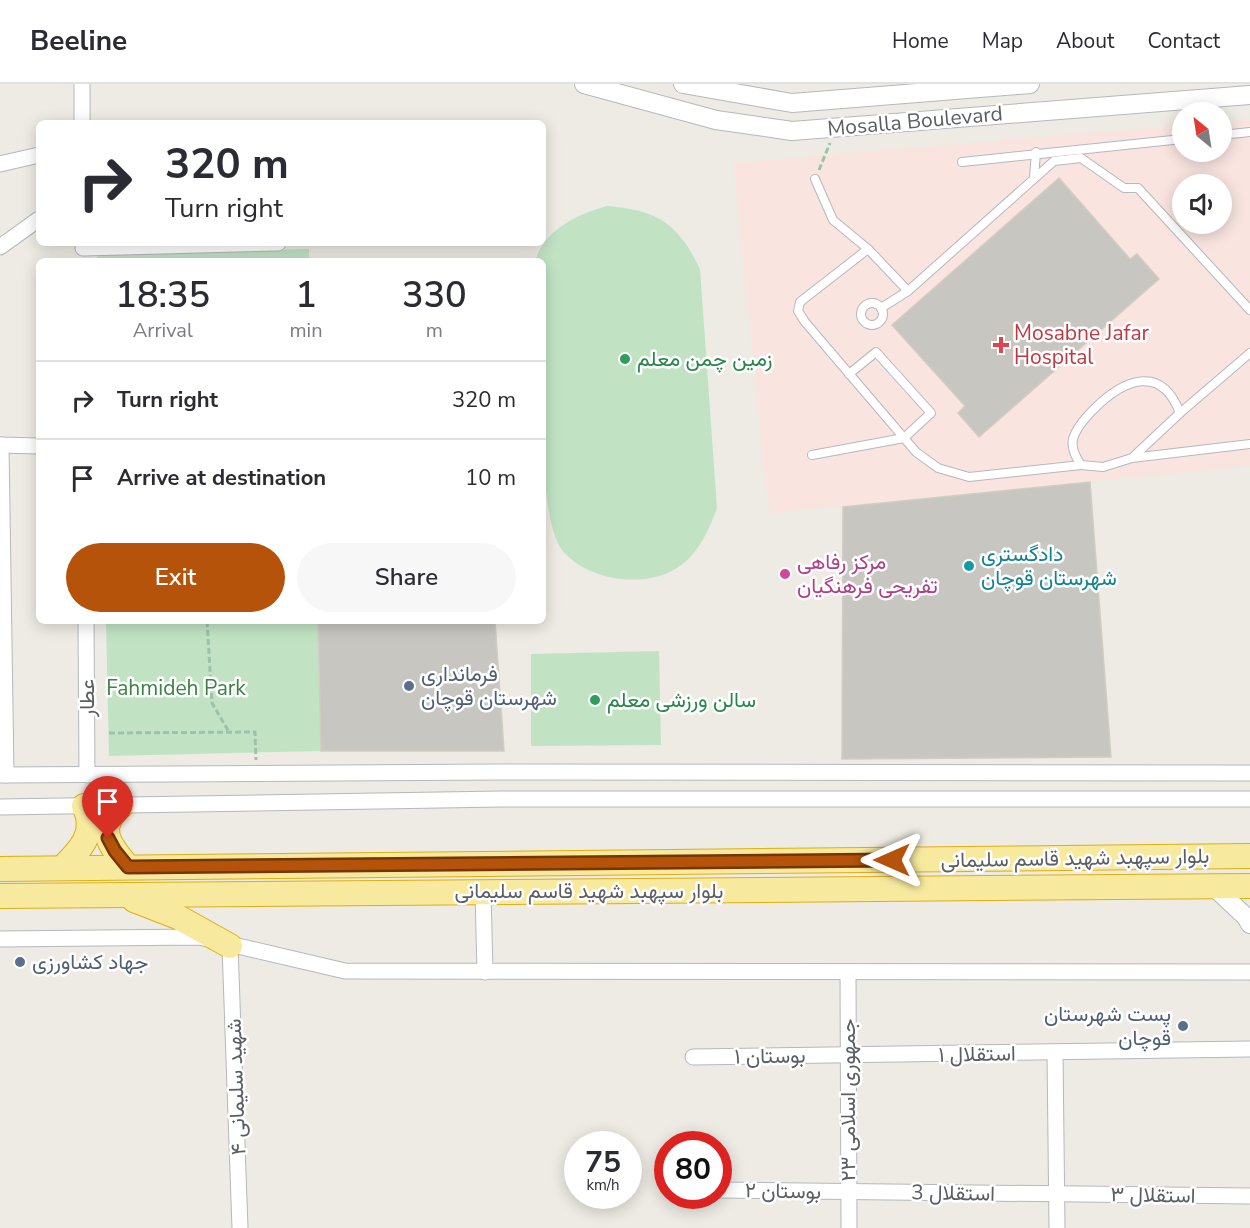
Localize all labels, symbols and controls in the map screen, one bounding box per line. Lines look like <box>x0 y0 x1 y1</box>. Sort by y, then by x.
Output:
text: Beeline <box>30 22 127 60</box>
text: Home <box>892 27 949 55</box>
text: Map <box>982 27 1023 55</box>
text: About <box>1056 27 1114 55</box>
text: Contact <box>1147 27 1220 55</box>
street label: Mosalla Boulevard <box>826 99 1004 143</box>
north arrow <box>1172 102 1232 162</box>
map controls <box>1172 102 1232 234</box>
text: 320 m <box>165 136 289 193</box>
icon: right <box>66 144 144 222</box>
button: sound <box>1172 174 1232 234</box>
text: Turn right <box>165 190 283 227</box>
text: 18:35 <box>115 271 210 320</box>
text: 1 <box>295 271 317 320</box>
text: 330 <box>402 271 467 320</box>
text: Arrival <box>133 317 193 344</box>
text: min <box>290 317 323 344</box>
text: m <box>426 317 443 344</box>
place label: Mosabne Jafar Hospital <box>1014 319 1150 371</box>
marker: Mosabne Jafar Hospital <box>992 336 1010 354</box>
place label: زمین چمن معلم <box>637 345 772 373</box>
marker: زمین چمن معلم <box>618 352 632 366</box>
icon: right <box>66 384 99 417</box>
text: Turn right <box>117 385 218 415</box>
text: 320 m <box>452 385 516 415</box>
icon: arrive <box>66 462 99 495</box>
text: Arrive at destination <box>117 463 326 493</box>
text: 10 m <box>465 463 516 493</box>
place label: دادگستری شهرستان قوچان <box>981 540 1117 592</box>
button: Exit <box>66 543 285 612</box>
button: Share <box>297 543 516 612</box>
place label: مرکز رفاهی تفریحی فرهنگیان <box>797 548 938 600</box>
marker: دادگستری شهرستان قوچان <box>962 559 976 573</box>
marker: مرکز رفاهی تفریحی فرهنگیان <box>778 567 792 581</box>
place label: فرمانداری شهرستان قوچان <box>421 660 557 712</box>
park label: Fahmideh Park <box>106 674 246 702</box>
street label: عطار <box>73 679 101 718</box>
marker: فرمانداری شهرستان قوچان <box>402 679 416 693</box>
place label: سالن ورزشی معلم <box>607 686 756 714</box>
marker: سالن ورزشی معلم <box>588 693 602 707</box>
pin <box>82 776 133 838</box>
icon: arrive <box>91 785 124 818</box>
position arrow <box>860 828 924 892</box>
street label: بلوار سپهبد شهید قاسم سلیمانی <box>940 842 1210 874</box>
street label: بلوار سپهبد شهید قاسم سلیمانی <box>455 877 723 905</box>
place label: جهاد کشاورزی <box>32 948 148 976</box>
marker: جهاد کشاورزی <box>13 955 27 969</box>
place label: پست شهرستان قوچان <box>1044 1000 1171 1052</box>
street label: شهید سلیمانی ۴ <box>220 1018 252 1156</box>
street label: جمهوری اسلامی ۲۳ <box>834 1019 862 1181</box>
marker: پست شهرستان قوچان <box>1176 1019 1190 1033</box>
street label: استقلال ۱ <box>938 1039 1016 1069</box>
street label: بوستان ۱ <box>734 1041 806 1071</box>
speed limit sign: 80 <box>654 1131 732 1209</box>
text: 75 <box>585 1142 621 1183</box>
text: km/h <box>586 1175 620 1195</box>
street label: بوستان ۲ <box>745 1176 821 1206</box>
street label: استقلال 3 <box>911 1178 995 1208</box>
street label: استقلال ۳ <box>1110 1180 1196 1210</box>

